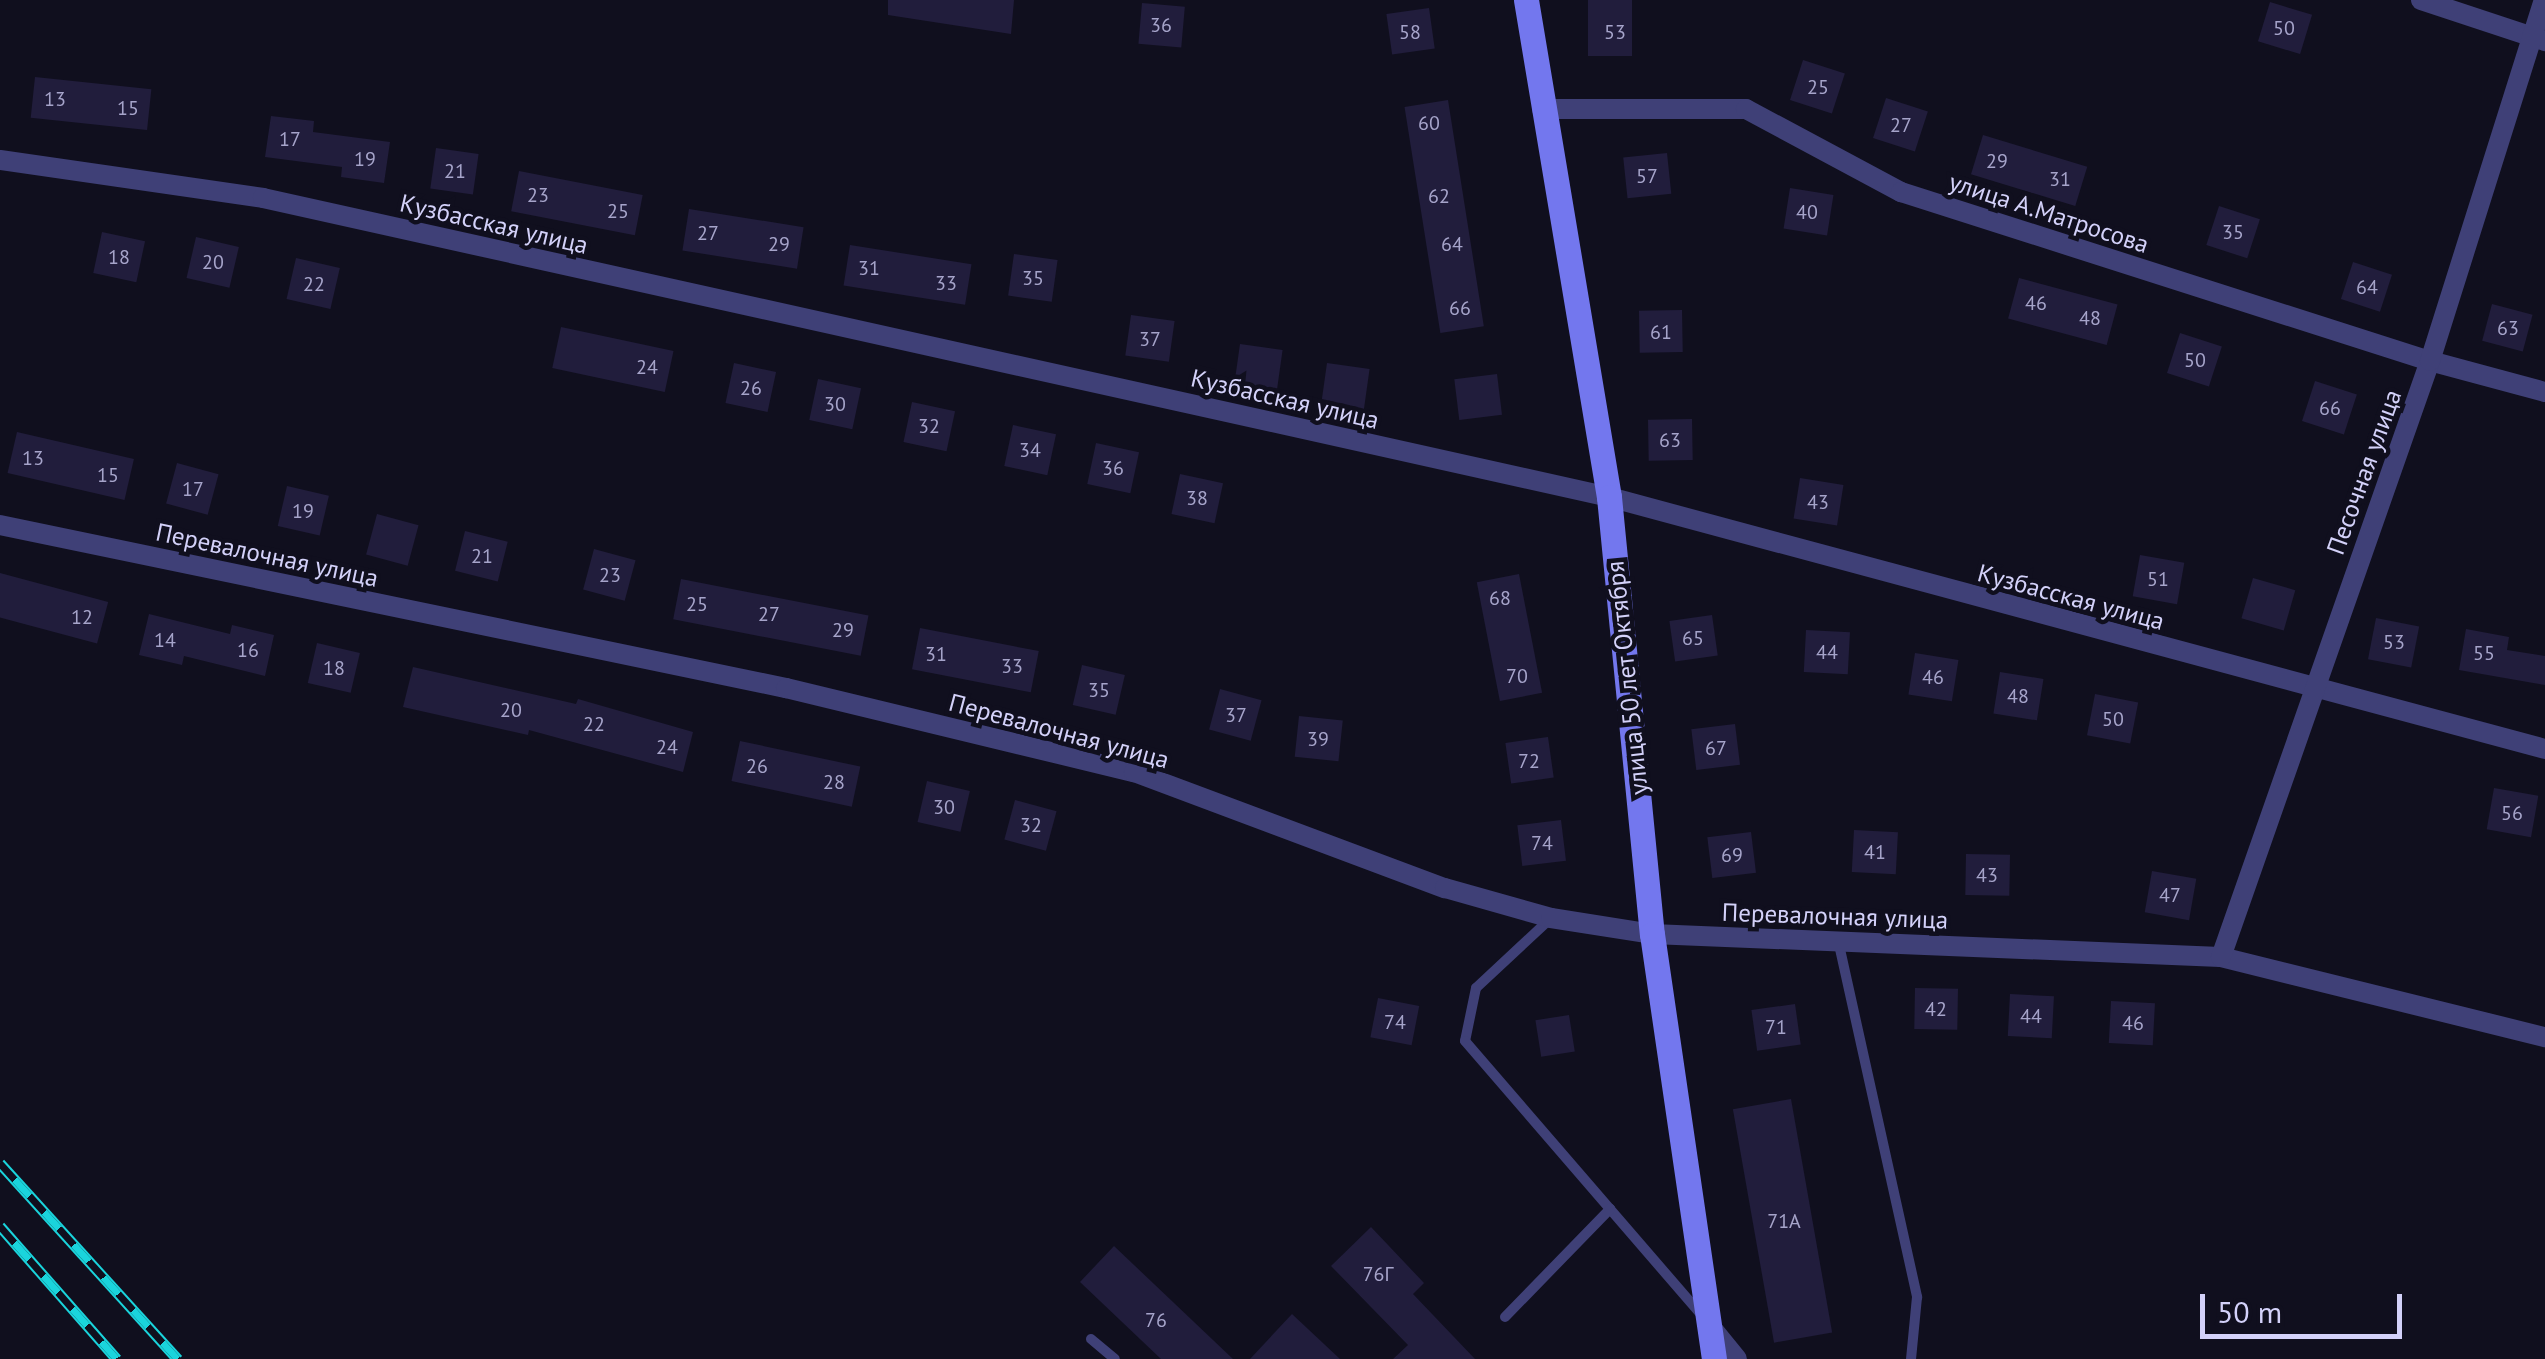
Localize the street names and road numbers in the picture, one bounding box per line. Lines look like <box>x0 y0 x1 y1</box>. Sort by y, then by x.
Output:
street label: улица А.Матросова <box>1945 166 2153 260</box>
street label: Кузбасская улица <box>397 188 591 260</box>
street label: Кузбасская улица <box>1188 363 1382 435</box>
street label: Песочная улица <box>2320 385 2408 559</box>
street label: Перевалочная улица <box>153 517 381 593</box>
street label: Кузбасская улица <box>1974 558 2168 636</box>
street label: улица 50 лет Октября <box>1600 559 1654 797</box>
street label: Перевалочная улица <box>946 687 1172 775</box>
street label: Перевалочная улица <box>1721 897 1949 935</box>

